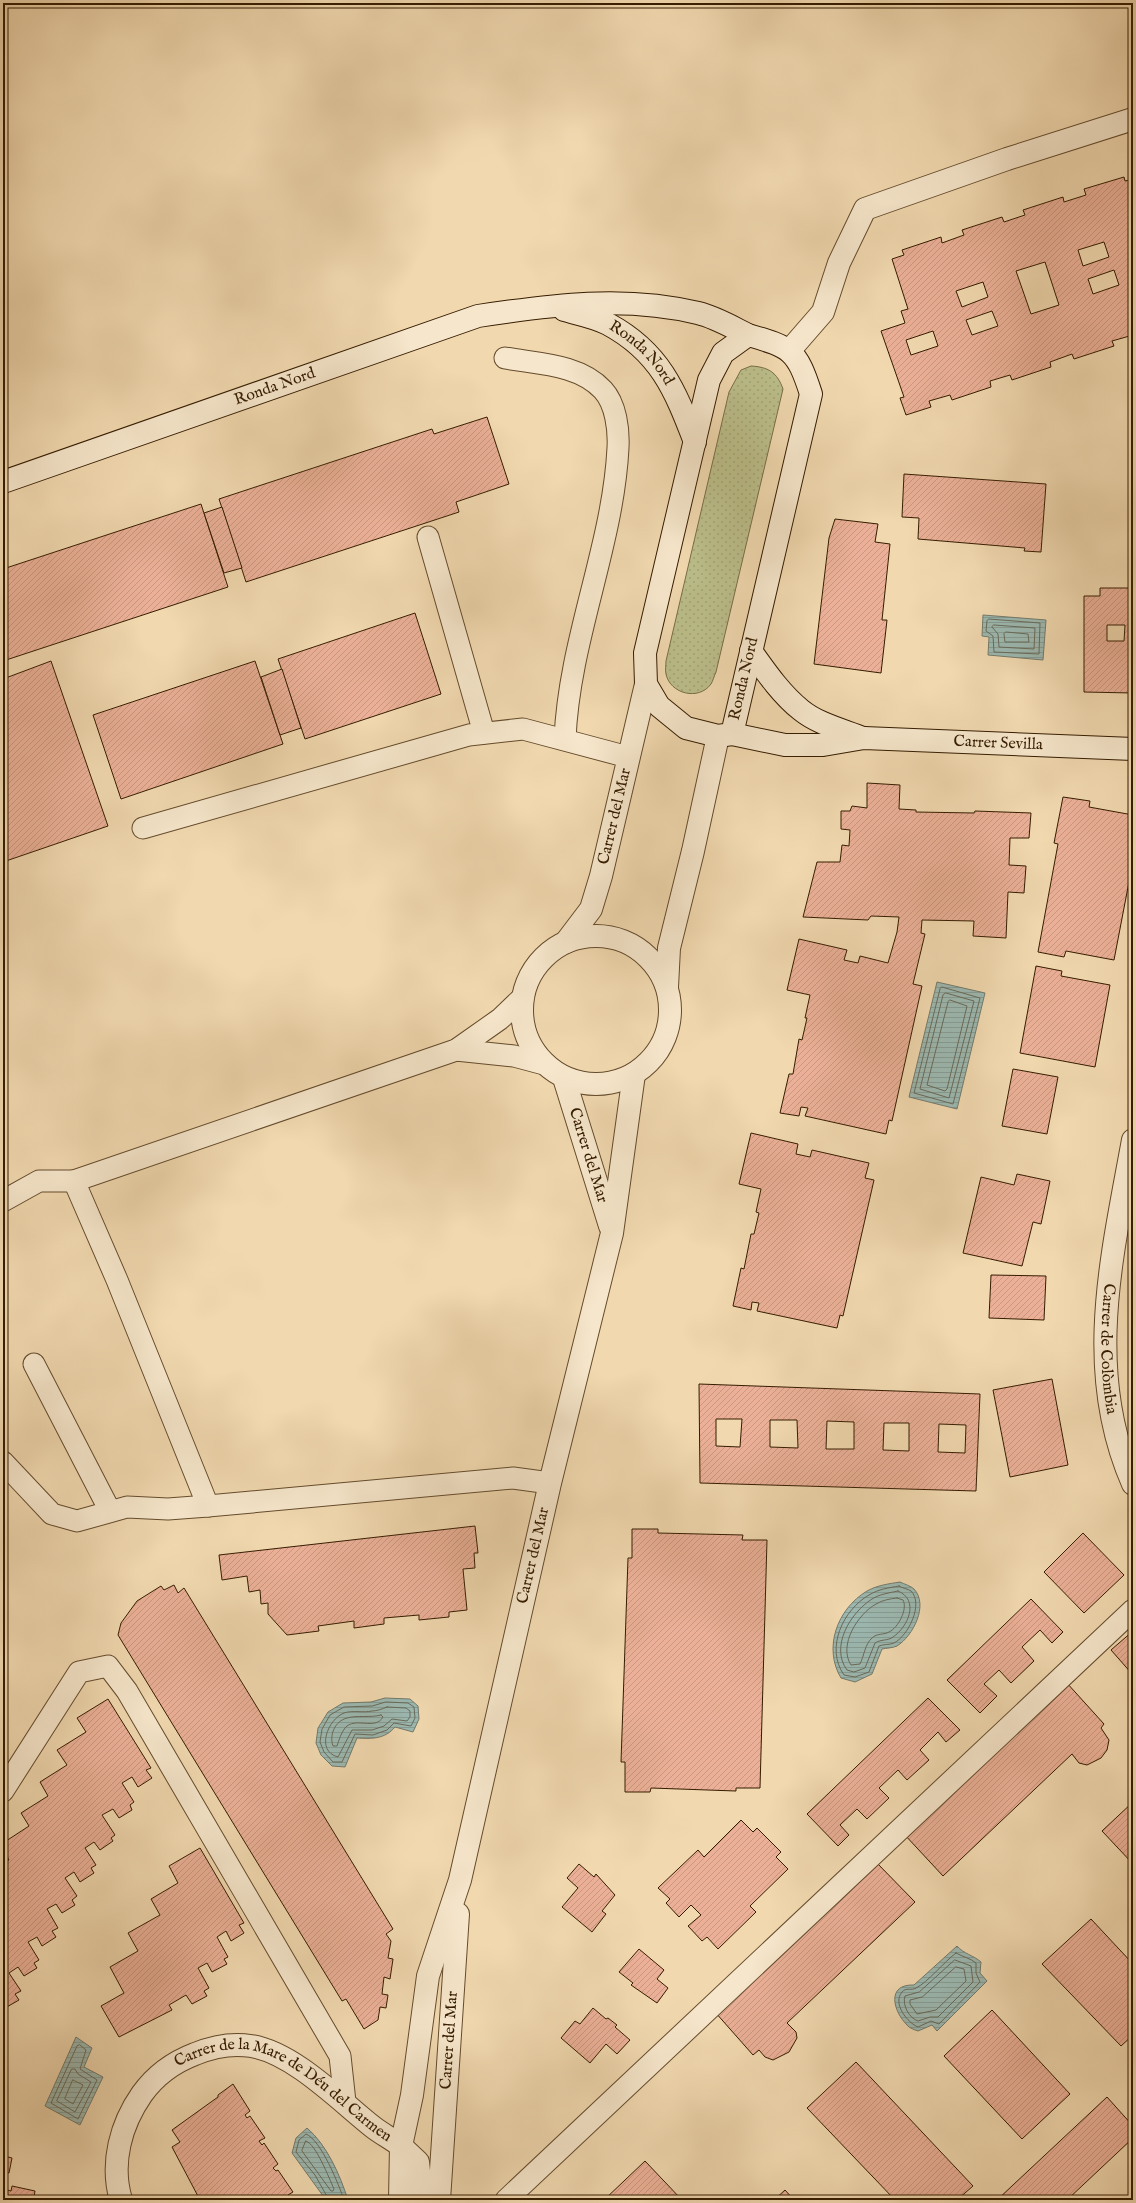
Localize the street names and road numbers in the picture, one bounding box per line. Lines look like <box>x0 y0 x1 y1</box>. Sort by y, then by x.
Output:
street label: Ronda Nord <box>605 317 678 389</box>
street label: Ronda Nord <box>232 363 319 410</box>
street label: Ronda Nord <box>725 635 763 722</box>
street label: Carrer Sevilla <box>953 732 1043 755</box>
street label: Carrer del Mar <box>594 766 636 867</box>
street label: Carrer del Mar <box>564 1105 612 1205</box>
street label: Carrer de Colòmbia <box>1095 1282 1121 1416</box>
street label: Carrer del Mar <box>513 1505 554 1606</box>
street label: Carrer del Mar <box>436 1990 463 2090</box>
street label: Carrer de la Mare de Déu del Carmen <box>171 2035 396 2147</box>

